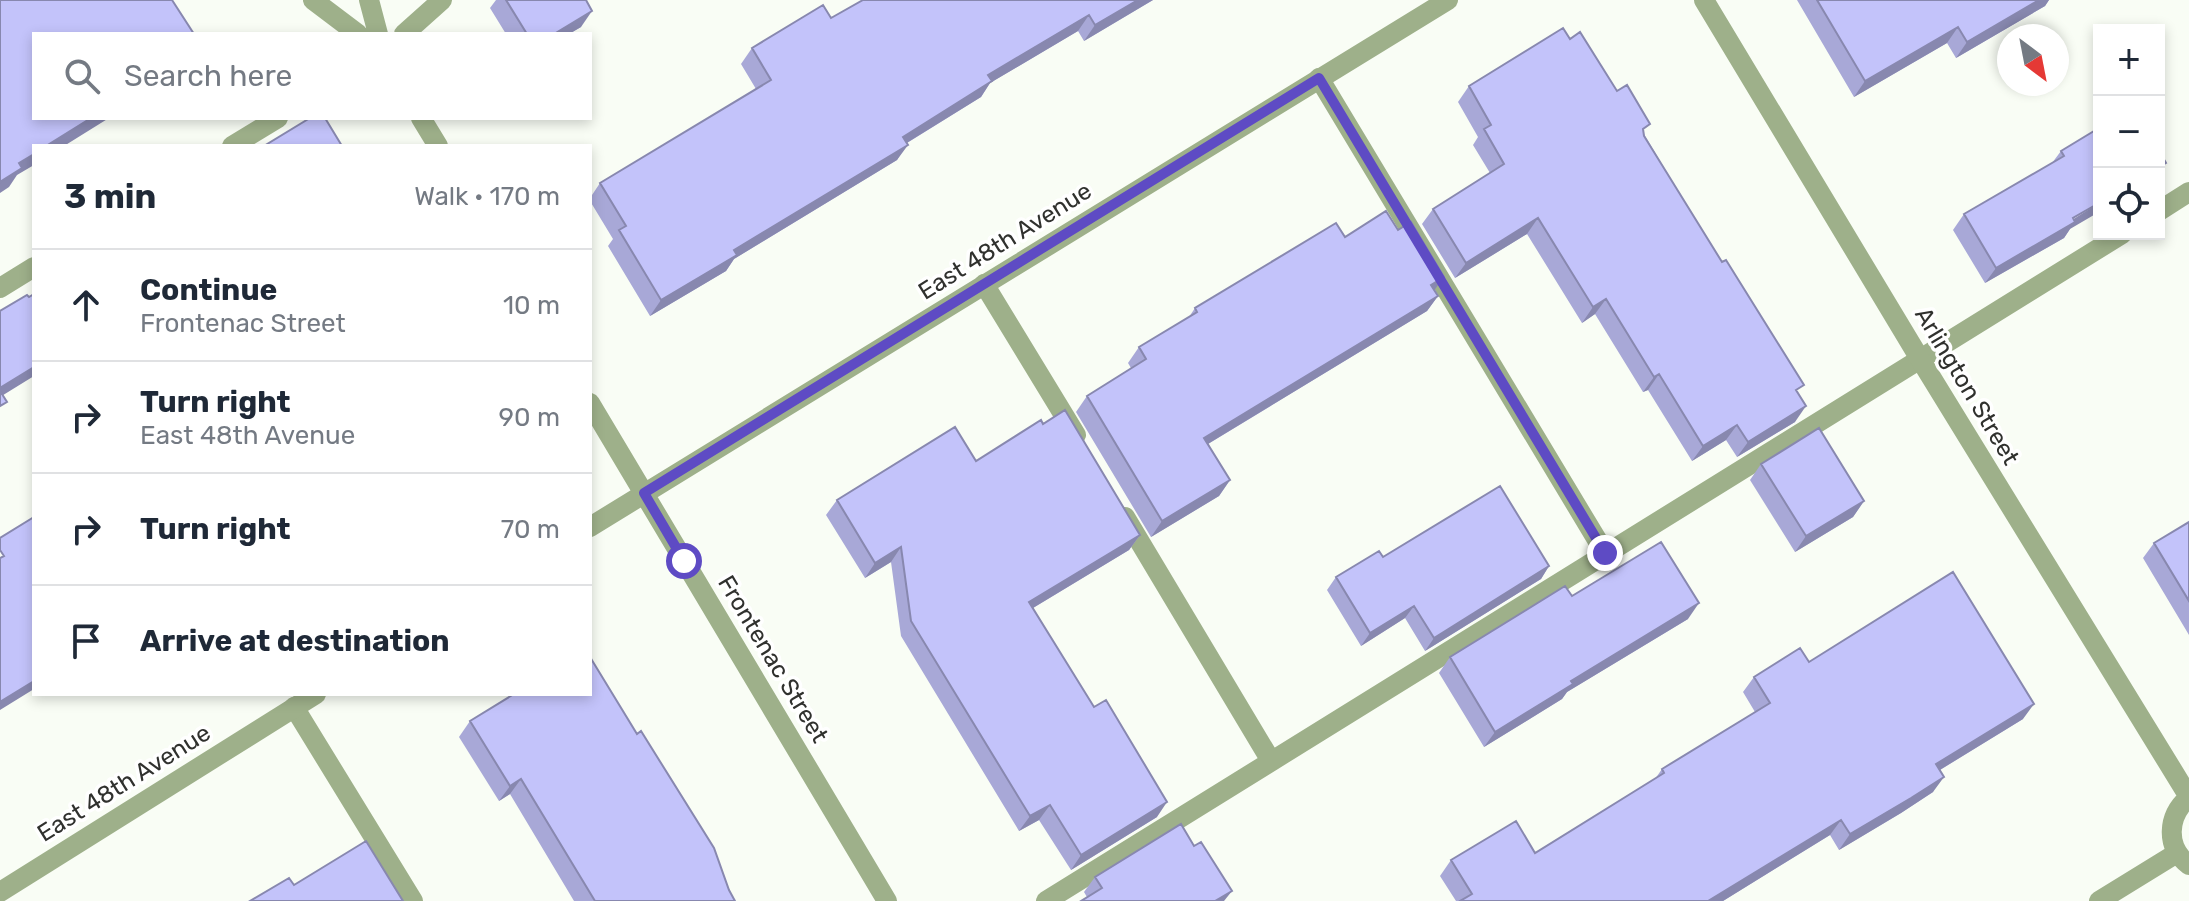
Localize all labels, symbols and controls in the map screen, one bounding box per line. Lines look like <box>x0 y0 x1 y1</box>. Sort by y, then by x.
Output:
north arrow <box>1997 24 2069 96</box>
map controls <box>2093 24 2165 240</box>
button: + <box>2093 24 2165 96</box>
search box <box>32 32 592 120</box>
icon: search <box>60 54 104 98</box>
text: Search here <box>124 58 292 94</box>
button: − <box>2093 96 2165 168</box>
button: locate <box>2093 168 2165 240</box>
text: 3 min <box>64 176 156 217</box>
street label: East 48th Avenue <box>913 176 1097 306</box>
text: Walk · 170 m <box>414 181 560 212</box>
text: Continue <box>140 272 277 308</box>
icon: ahead <box>64 283 108 327</box>
text: 10 m <box>503 290 560 321</box>
street label: Arlington Street <box>1909 302 2025 470</box>
text: Frontenac Street <box>140 308 346 339</box>
text: Turn right <box>140 384 291 420</box>
icon: right <box>64 395 108 439</box>
text: 90 m <box>499 402 560 433</box>
text: East 48th Avenue <box>140 420 355 451</box>
icon: right <box>64 507 108 551</box>
text: Turn right <box>140 511 291 547</box>
text: 70 m <box>501 514 560 545</box>
route end <box>1587 535 1623 571</box>
route start <box>666 543 702 579</box>
street label: Frontenac Street <box>712 570 834 748</box>
icon: arrive <box>64 619 108 663</box>
text: Arrive at destination <box>140 623 450 659</box>
street label: East 48th Avenue <box>32 718 216 848</box>

